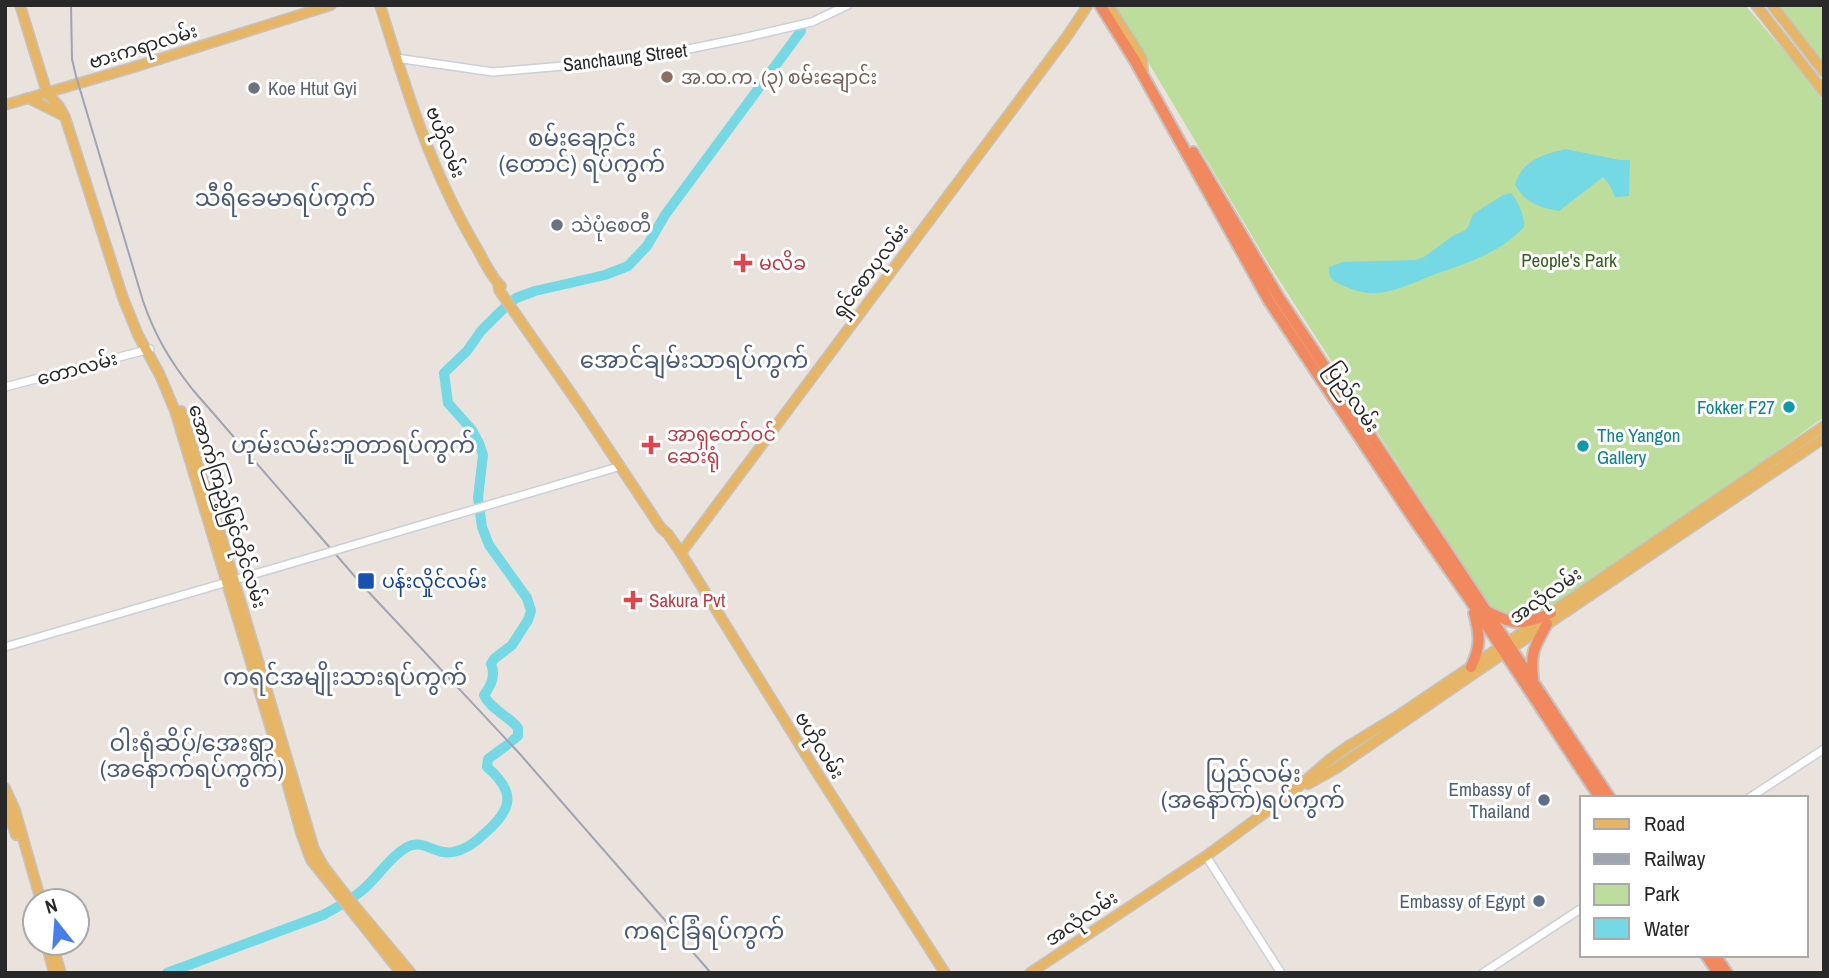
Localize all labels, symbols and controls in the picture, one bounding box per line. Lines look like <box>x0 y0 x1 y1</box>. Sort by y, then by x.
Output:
street label: ဗားကရာလမ်း <box>85 16 201 78</box>
street label: Sanchaung Street <box>562 36 689 78</box>
place label: အ.ထ.က. (၃) စမ်းချောင်း <box>681 63 877 93</box>
marker: အ.ထ.က. (၃) စမ်းချောင်း <box>659 69 675 85</box>
place label: Koe Htut Gyi <box>268 75 357 101</box>
marker: Koe Htut Gyi <box>246 80 262 96</box>
street label: ဗဟိုလမ်း <box>416 102 473 183</box>
district label: စမ်းချောင်း (တောင်) ရပ်ကွက် <box>499 122 665 183</box>
district label: သီရိခေမာရပ်ကွက် <box>195 182 375 217</box>
place label: သဲပုံစေတီ <box>571 211 651 242</box>
marker: သဲပုံစေတီ <box>549 217 565 233</box>
street label: ရှင်စောပုလမ်း <box>825 217 917 325</box>
park label: People's Park <box>1521 247 1617 273</box>
place label: မလိခ <box>759 249 806 276</box>
marker: မလိခ <box>733 253 753 273</box>
street label: တောလမ်း <box>34 344 120 391</box>
district label: အောင်ချမ်းသာရပ်ကွက် <box>580 344 808 379</box>
street label: ပြည်လမ်း <box>1318 356 1387 439</box>
place label: Fokker F27 <box>1697 394 1775 420</box>
marker: Fokker F27 <box>1781 399 1797 415</box>
street label: အောက်ကြည့်မြင်တိုင်လမ်း <box>179 400 274 612</box>
place label: အာရှတော်ဝင် ဆေးရုံ <box>667 420 776 473</box>
place label: The Yangon Gallery <box>1597 422 1681 470</box>
district label: ဟုမ်းလမ်းဘူတာရပ်ကွက် <box>231 429 475 464</box>
marker: အာရှတော်ဝင် ဆေးရုံ <box>641 435 661 455</box>
marker: The Yangon Gallery <box>1575 438 1591 454</box>
street label: အလုံလမ်း <box>1503 560 1589 633</box>
place label: ပန်းလှိုင်လမ်း <box>382 567 487 597</box>
marker: ပန်းလှိုင်လမ်း <box>356 571 376 591</box>
place label: Sakura Pvt <box>649 587 726 613</box>
marker: Sakura Pvt <box>623 590 643 610</box>
district label: ကရင်အမျိုးသားရပ်ကွက် <box>223 661 467 696</box>
street label: ဗဟိုလမ်း <box>786 706 852 786</box>
district label: ဝါးရုံဆိပ်/အေးရွာ (အနောက်ရပ်ကွက်) <box>100 727 284 788</box>
district label: ပြည်လမ်း (အနောက်)ရပ်ကွက် <box>1161 758 1345 819</box>
place label: Embassy of Thailand <box>1449 776 1531 824</box>
marker: Embassy of Thailand <box>1536 792 1552 808</box>
legend <box>1580 796 1808 957</box>
text: Road <box>1644 809 1685 838</box>
text: Railway <box>1644 844 1706 873</box>
text: Park <box>1644 879 1680 908</box>
street label: အလုံလမ်း <box>1039 883 1125 955</box>
north arrow <box>21 887 91 957</box>
place label: Embassy of Egypt <box>1399 888 1526 914</box>
text: N <box>42 892 60 920</box>
marker: Embassy of Egypt <box>1531 893 1547 909</box>
text: Water <box>1644 914 1690 943</box>
district label: ကရင်ခြံရပ်ကွက် <box>624 915 784 950</box>

